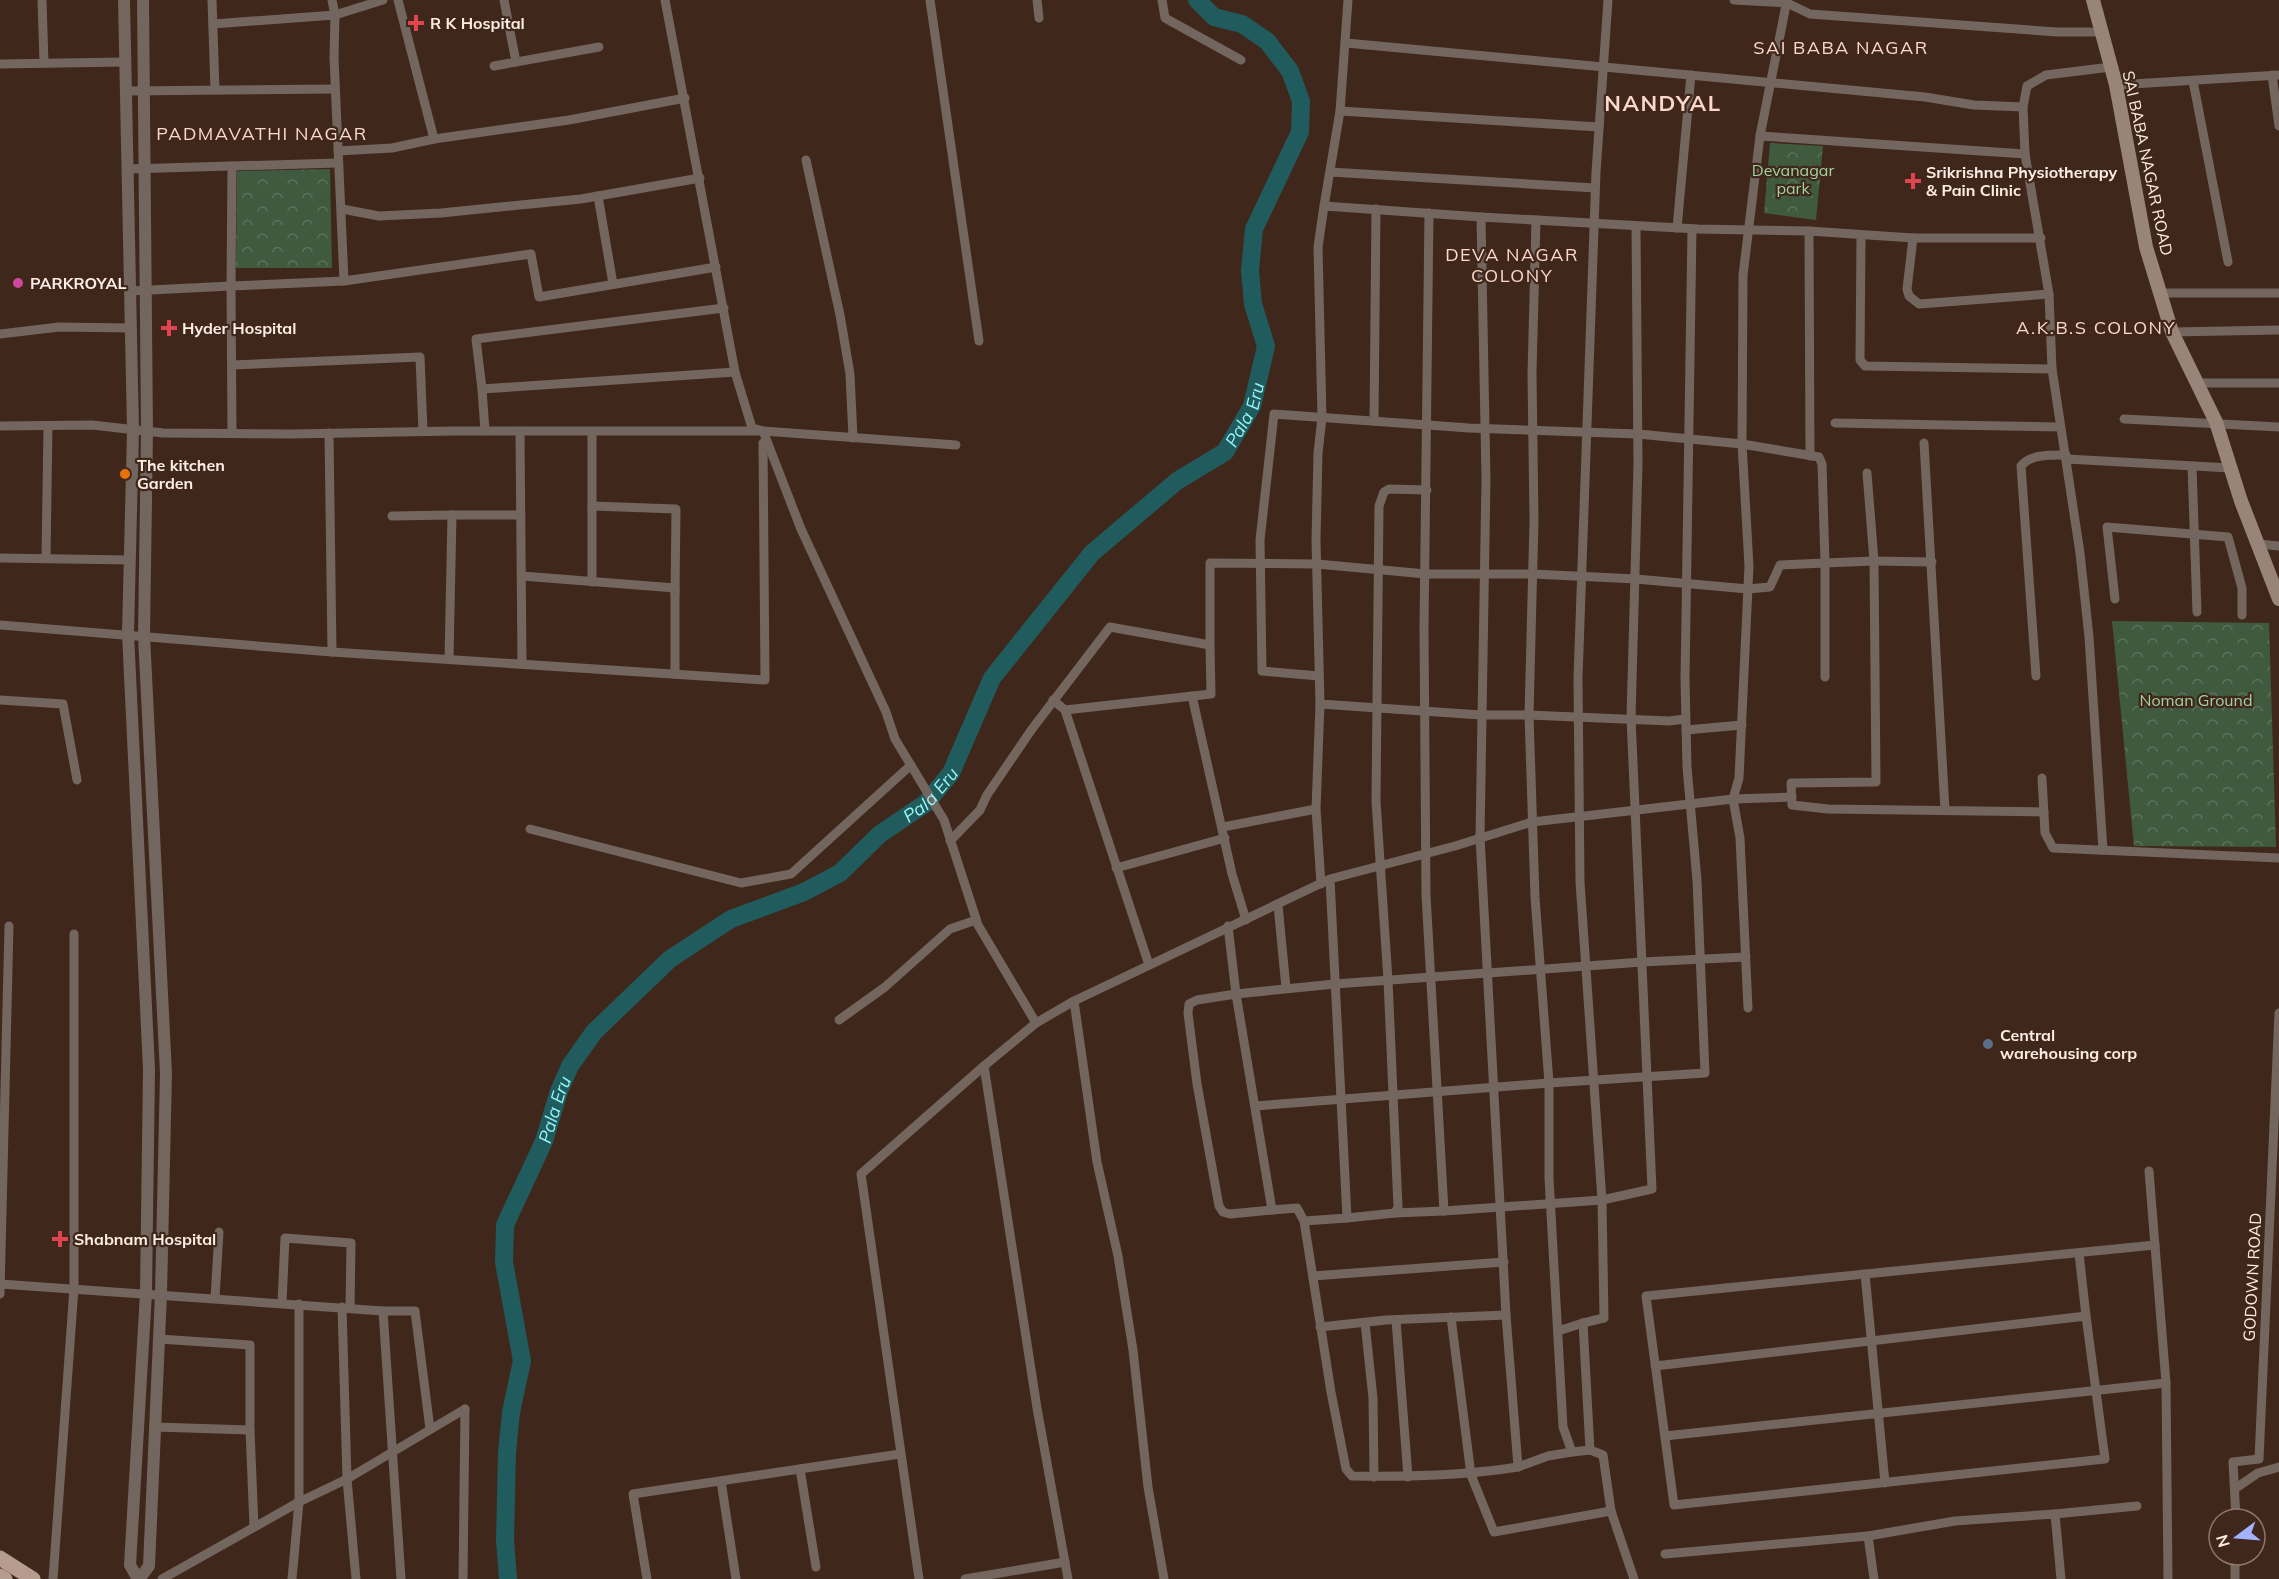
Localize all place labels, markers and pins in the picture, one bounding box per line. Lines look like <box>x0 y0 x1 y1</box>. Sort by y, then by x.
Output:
place label: R K Hospital <box>430 13 525 33</box>
marker: R K Hospital <box>407 14 425 32</box>
place label: Srikrishna Physiotherapy & Pain Clinic <box>1926 162 2117 200</box>
marker: Srikrishna Physiotherapy & Pain Clinic <box>1904 172 1922 190</box>
place label: PARKROYAL <box>30 273 126 293</box>
marker: PARKROYAL <box>11 276 25 290</box>
place label: Hyder Hospital <box>182 318 296 338</box>
marker: Hyder Hospital <box>160 319 178 337</box>
place label: The kitchen Garden <box>137 455 225 493</box>
marker: The kitchen Garden <box>118 467 132 481</box>
place label: Central warehousing corp <box>2000 1025 2137 1063</box>
marker: Central warehousing corp <box>1981 1037 1995 1051</box>
place label: Shabnam Hospital <box>74 1229 216 1249</box>
marker: Shabnam Hospital <box>51 1230 69 1248</box>

